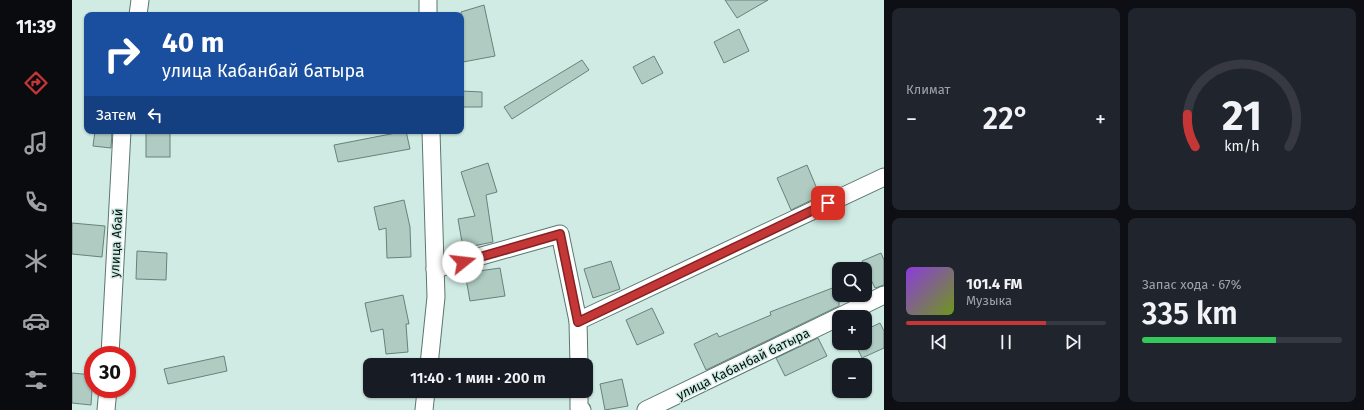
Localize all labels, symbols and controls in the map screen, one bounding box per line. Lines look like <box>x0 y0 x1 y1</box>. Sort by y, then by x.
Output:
text: 11:39 <box>16 16 56 38</box>
text: 40 m <box>162 26 225 59</box>
icon: right <box>96 28 148 80</box>
text: улица Кабанбай батыра <box>162 60 365 82</box>
icon: directions <box>22 69 50 97</box>
text: Климат <box>906 82 950 97</box>
text: 21 <box>1222 91 1262 141</box>
text: 22° <box>983 101 1029 137</box>
icon: left <box>144 104 166 126</box>
text: Затем <box>96 106 136 124</box>
text: − <box>906 106 917 133</box>
text: + <box>1095 106 1106 133</box>
icon: music <box>22 129 50 157</box>
text: km/h <box>1224 138 1260 155</box>
pin <box>811 186 845 220</box>
icon: phone <box>22 188 50 216</box>
icon: arrive <box>817 192 839 214</box>
street label: улица Абай <box>107 208 125 278</box>
position arrow <box>442 241 484 283</box>
icon: climate <box>22 247 50 275</box>
map controls <box>832 262 872 398</box>
button: search <box>832 262 872 302</box>
text: 101.4 FM <box>966 275 1022 293</box>
text: Запас хода · 67% <box>1142 277 1241 292</box>
text: Музыка <box>966 293 1012 308</box>
text: 335 km <box>1142 296 1238 332</box>
icon: car <box>22 307 50 335</box>
button: + <box>832 310 872 350</box>
street label: улица Кабанбай батыра <box>674 325 812 403</box>
icon: previous <box>928 331 950 353</box>
icon: pause <box>995 331 1017 353</box>
icon: next <box>1062 331 1084 353</box>
speed limit sign: 30 <box>84 346 136 398</box>
button: − <box>832 358 872 398</box>
icon: filters <box>22 366 50 394</box>
text: 11:40 · 1 мин · 200 m <box>410 369 546 387</box>

